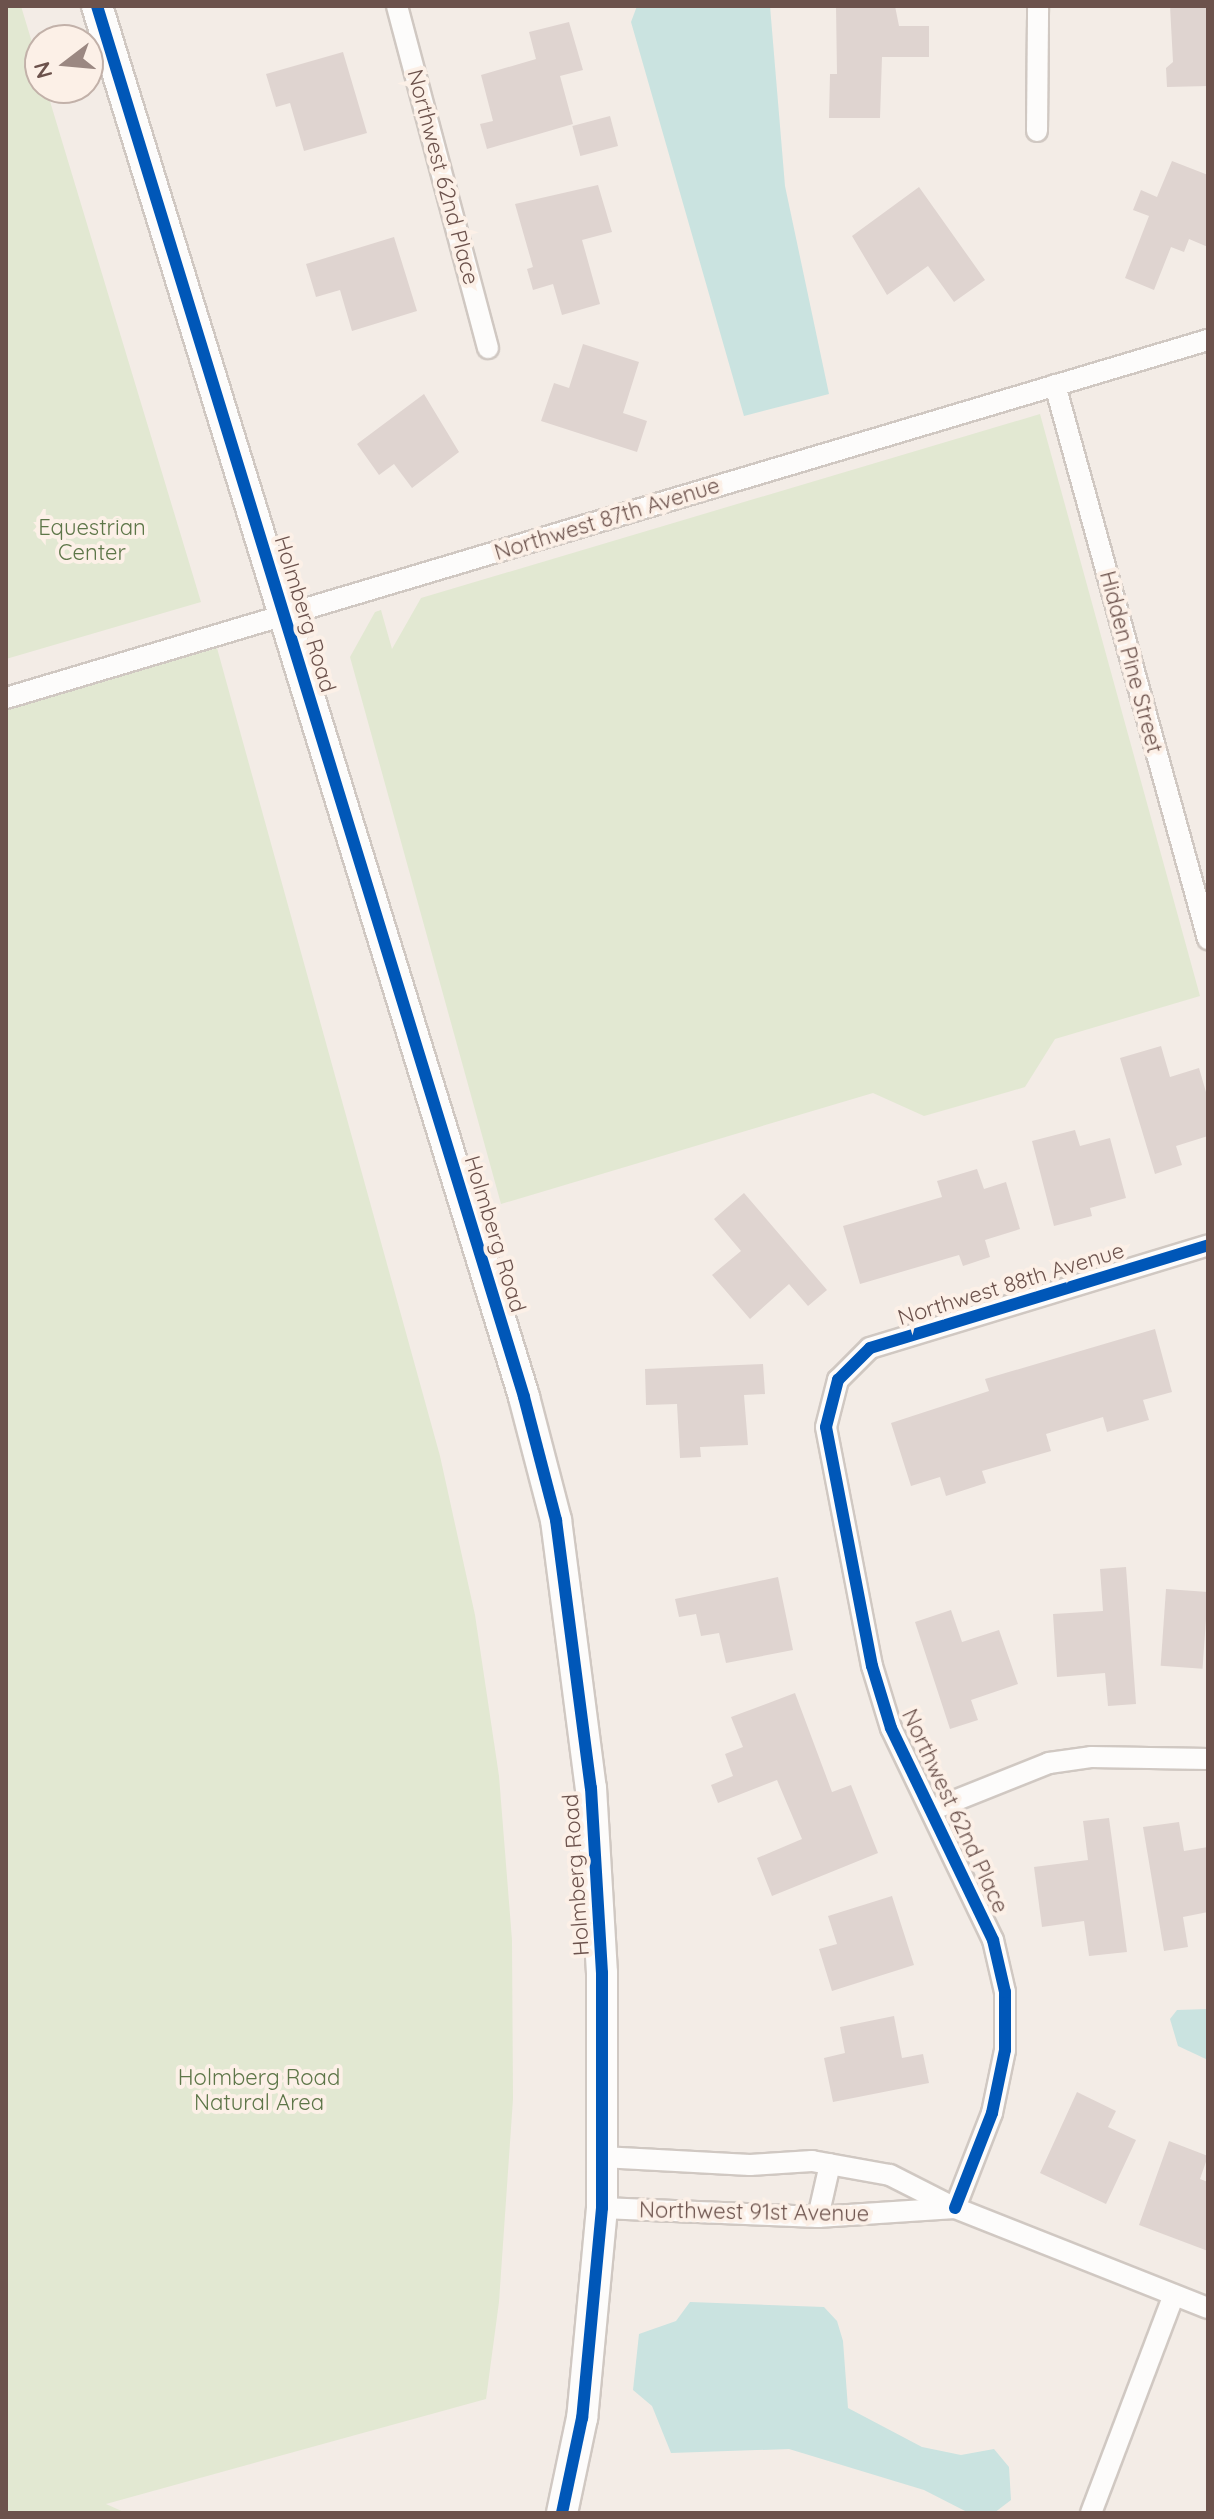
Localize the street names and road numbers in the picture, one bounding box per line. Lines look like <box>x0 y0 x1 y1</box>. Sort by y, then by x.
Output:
street label: Northwest 62nd Place <box>402 66 484 288</box>
street label: Northwest 87th Avenue <box>491 472 723 566</box>
street label: Holmberg Road <box>269 532 341 696</box>
street label: Hidden Pine Street <box>1094 568 1168 756</box>
street label: Holmberg Road <box>459 1152 531 1316</box>
street label: Northwest 88th Avenue <box>895 1237 1127 1331</box>
street label: Northwest 62nd Place <box>896 1705 1014 1917</box>
street label: Holmberg Road <box>557 1793 595 1957</box>
street label: Northwest 91st Avenue <box>639 2197 869 2227</box>

